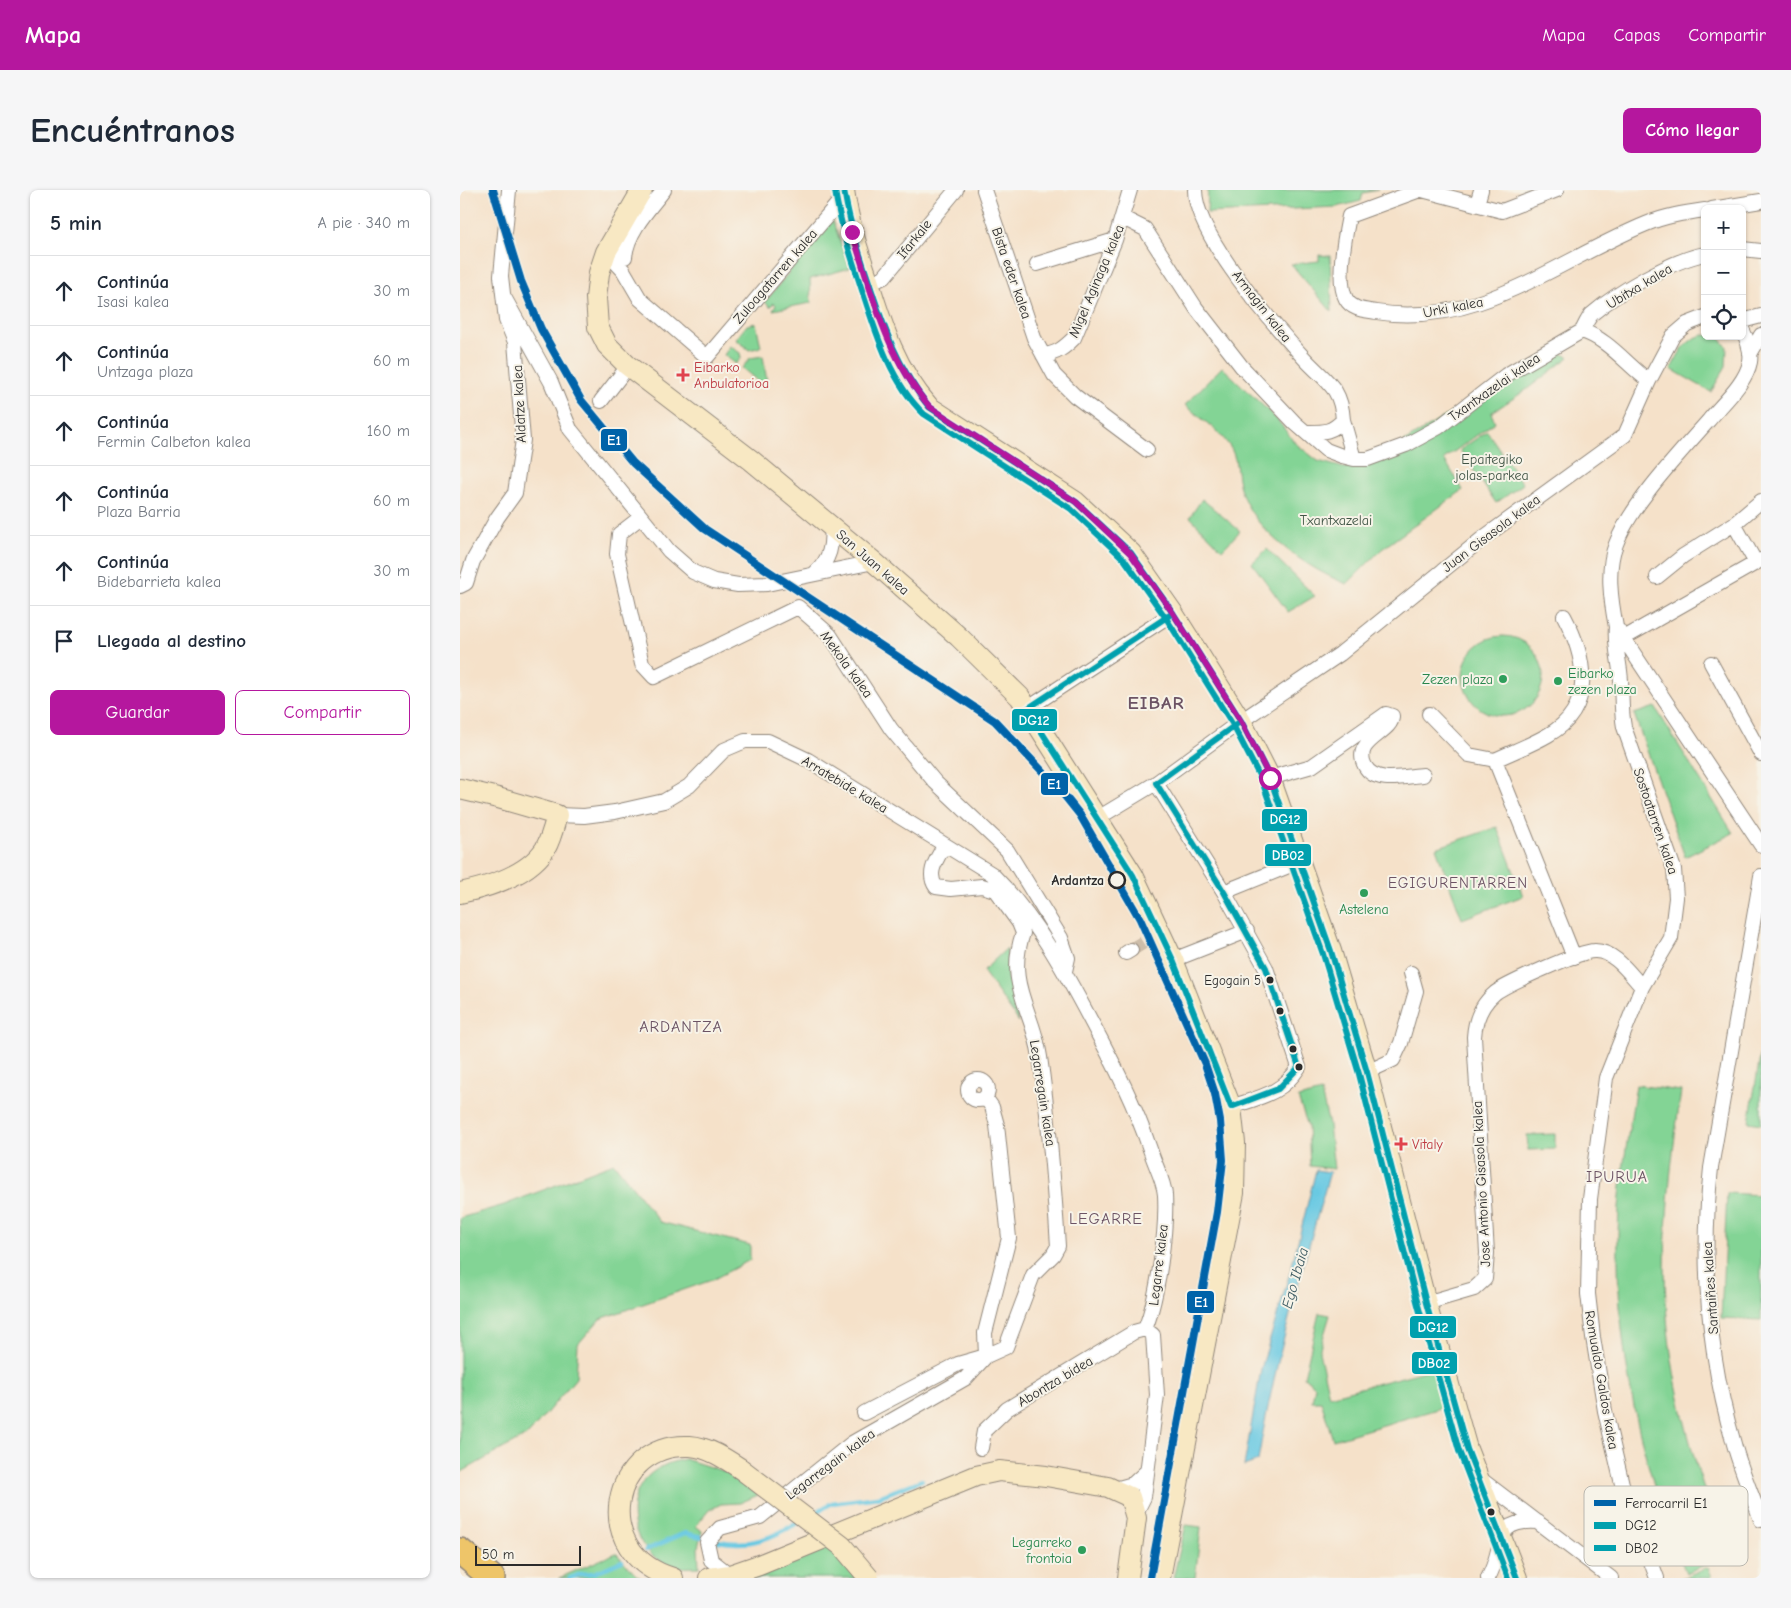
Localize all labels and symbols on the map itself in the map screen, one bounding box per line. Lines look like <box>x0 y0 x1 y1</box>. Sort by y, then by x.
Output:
street label: Ifarkale <box>893 216 935 262</box>
route end <box>841 221 864 244</box>
street label: Migel Aginaga kalea <box>1065 222 1128 340</box>
street label: Bista eder kalea <box>988 225 1035 321</box>
street label: Zuloagatarren kalea <box>730 226 821 327</box>
street label: Ubitxa kalea <box>1603 260 1675 313</box>
street label: Armagin kalea <box>1228 267 1295 346</box>
street label: Urki kalea <box>1422 293 1485 322</box>
street label: Txantxazelai kalea <box>1445 349 1543 425</box>
place label: Eibarko Anbulatorioa <box>694 359 769 392</box>
street label: Aldatze kalea <box>509 364 530 444</box>
marker: Eibarko Anbulatorioa <box>676 368 690 382</box>
line badge: E1 <box>600 428 628 452</box>
text: E1 <box>607 432 621 449</box>
park label: Epaitegiko jolas-parkea <box>1453 451 1529 484</box>
street label: Juan Gisasola kalea <box>1439 491 1544 576</box>
park label: Txantxazelai <box>1300 512 1372 529</box>
street label: San Juan kalea <box>833 526 913 599</box>
street label: Mekola kalea <box>817 627 877 701</box>
place label: Eibarko zezen plaza <box>1568 665 1637 698</box>
place label: Zezen plaza <box>1422 671 1493 688</box>
marker: Zezen plaza <box>1497 673 1509 685</box>
marker: Eibarko zezen plaza <box>1552 675 1564 687</box>
district label: EIBAR <box>1127 692 1185 714</box>
line badge: DG12 <box>1011 708 1058 732</box>
text: DG12 <box>1018 712 1050 729</box>
street label: Arratebide kalea <box>799 752 891 817</box>
street label: Sostoatarren kalea <box>1629 766 1682 877</box>
route start <box>1259 767 1282 790</box>
line badge: E1 <box>1040 772 1069 796</box>
text: E1 <box>1047 776 1061 793</box>
line badge: DG12 <box>1261 808 1308 832</box>
text: DG12 <box>1269 811 1301 828</box>
line badge: DB02 <box>1264 843 1312 867</box>
text: DB02 <box>1272 847 1304 864</box>
marker: Ardantza <box>1108 871 1126 889</box>
place label: Ardantza <box>1052 872 1104 889</box>
district label: EGIGURENTARREN <box>1388 874 1528 892</box>
marker: Astelena <box>1358 887 1370 899</box>
place label: Astelena <box>1339 901 1389 918</box>
place label: Egogain 5 <box>1204 973 1261 988</box>
marker: Egogain 5 <box>1265 975 1275 985</box>
unlabelled marker <box>1275 1006 1285 1016</box>
district label: ARDANTZA <box>639 1018 723 1036</box>
street label: Legarregain kalea <box>1026 1039 1059 1148</box>
unlabelled marker <box>1288 1044 1298 1054</box>
unlabelled marker <box>1294 1062 1304 1072</box>
street label: Jose Antonio Gisasola kalea <box>1469 1100 1494 1268</box>
place label: Vitaly <box>1412 1136 1444 1153</box>
marker: Vitaly <box>1394 1137 1408 1151</box>
district label: IPURUA <box>1586 1168 1648 1186</box>
district label: LEGARRE <box>1069 1210 1143 1228</box>
street label: Legarre kalea <box>1145 1223 1172 1307</box>
street label: Santaiñes kalea <box>1699 1241 1722 1335</box>
water label: Ego Ibaia <box>1278 1245 1312 1311</box>
line badge: E1 <box>1186 1290 1215 1314</box>
text: E1 <box>1194 1294 1208 1311</box>
street label: Romualdo Galdos kalea <box>1581 1309 1622 1451</box>
line badge: DG12 <box>1409 1315 1457 1339</box>
text: DG12 <box>1417 1319 1449 1336</box>
line badge: DB02 <box>1411 1351 1458 1375</box>
street label: Abontza bidea <box>1015 1352 1096 1411</box>
text: DB02 <box>1418 1355 1450 1372</box>
street label: Legarregain kalea <box>782 1425 878 1504</box>
legend <box>1584 1486 1748 1566</box>
text: Ferrocarril E1 <box>1625 1495 1708 1512</box>
unlabelled marker <box>1486 1507 1496 1517</box>
text: DG12 <box>1625 1517 1657 1534</box>
place label: Legarreko frontoia <box>1012 1534 1072 1567</box>
text: DB02 <box>1625 1540 1658 1557</box>
scale bar <box>475 1543 581 1566</box>
marker: Legarreko frontoia <box>1076 1544 1088 1556</box>

